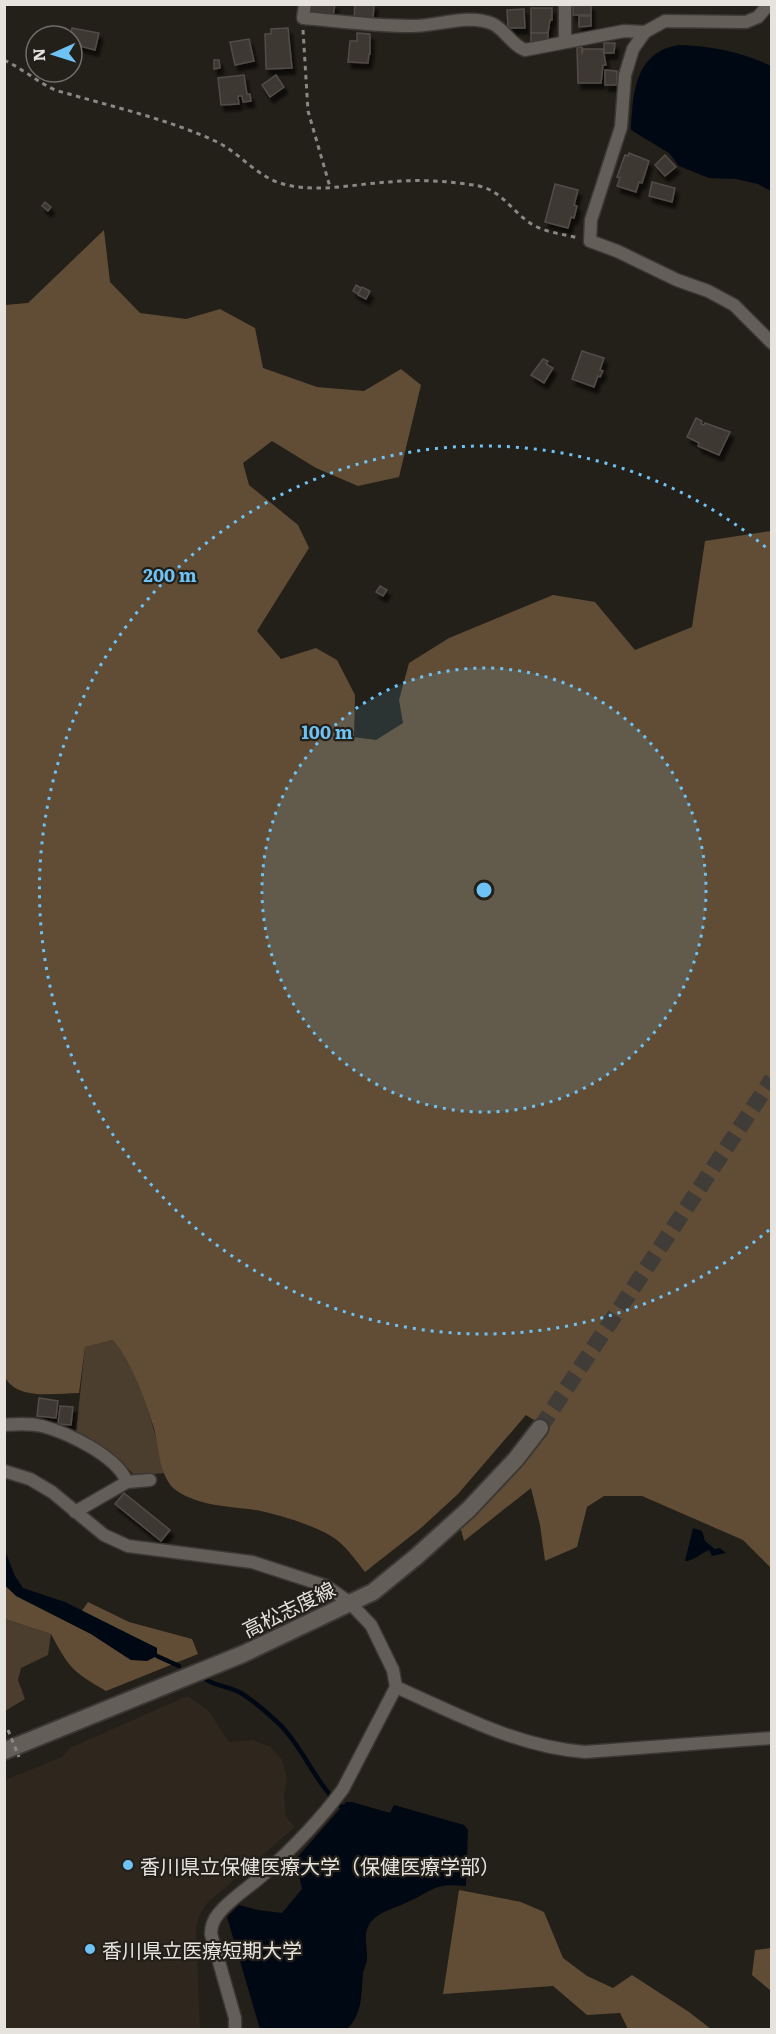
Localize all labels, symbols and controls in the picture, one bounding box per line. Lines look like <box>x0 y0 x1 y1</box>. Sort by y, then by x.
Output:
north arrow <box>24 24 84 84</box>
text: N <box>26 47 50 62</box>
text: 200 m <box>143 561 197 588</box>
text: 100 m <box>301 718 353 745</box>
centre of rings <box>474 880 494 900</box>
street label: 高松志度線 <box>236 1573 340 1643</box>
place label: 香川県立保健医療大学（保健医療学部） <box>140 1850 500 1880</box>
marker: 香川県立保健医療大学（保健医療学部） <box>121 1858 135 1872</box>
place label: 香川県立医療短期大学 <box>102 1934 302 1964</box>
marker: 香川県立医療短期大学 <box>83 1942 97 1956</box>

